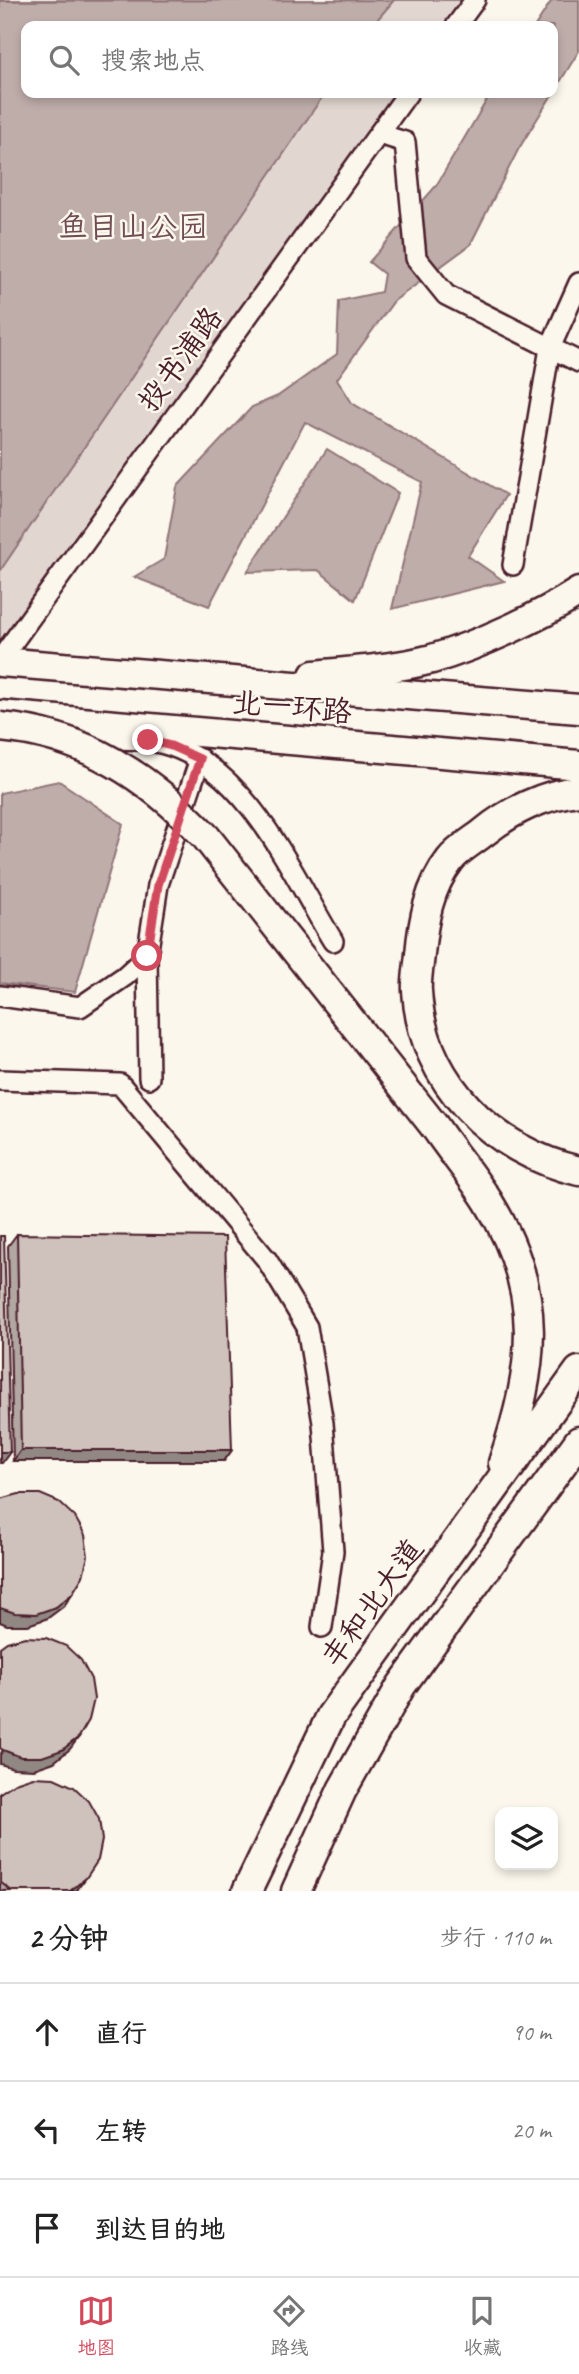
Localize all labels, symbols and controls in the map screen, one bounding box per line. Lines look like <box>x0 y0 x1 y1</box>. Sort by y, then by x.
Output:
search box <box>21 21 558 98</box>
icon: search <box>45 41 83 79</box>
text: 搜索地点 <box>101 44 205 77</box>
park label: 鱼目山公园 <box>58 208 208 246</box>
street label: 投书浦路 <box>129 299 231 419</box>
street label: 北一环路 <box>231 683 353 731</box>
route end <box>132 724 163 755</box>
route start <box>131 940 162 971</box>
street label: 丰和北大道 <box>313 1531 431 1675</box>
map controls <box>495 1807 558 1870</box>
button: layers <box>495 1807 558 1870</box>
text: 2 分钟 <box>28 1919 109 1957</box>
text: 步行 · 110 m <box>440 1923 551 1952</box>
icon: ahead <box>28 2013 66 2051</box>
text: 直行 <box>95 2017 147 2050</box>
text: 90 m <box>512 2018 551 2047</box>
icon: left <box>28 2111 66 2149</box>
text: 左转 <box>95 2115 147 2148</box>
text: 20 m <box>512 2116 551 2145</box>
icon: arrive <box>28 2209 66 2247</box>
text: 到达目的地 <box>95 2213 225 2246</box>
tab: 地图 <box>77 2292 116 2360</box>
tab: 路线 <box>270 2292 309 2360</box>
tab: 收藏 <box>463 2292 502 2360</box>

